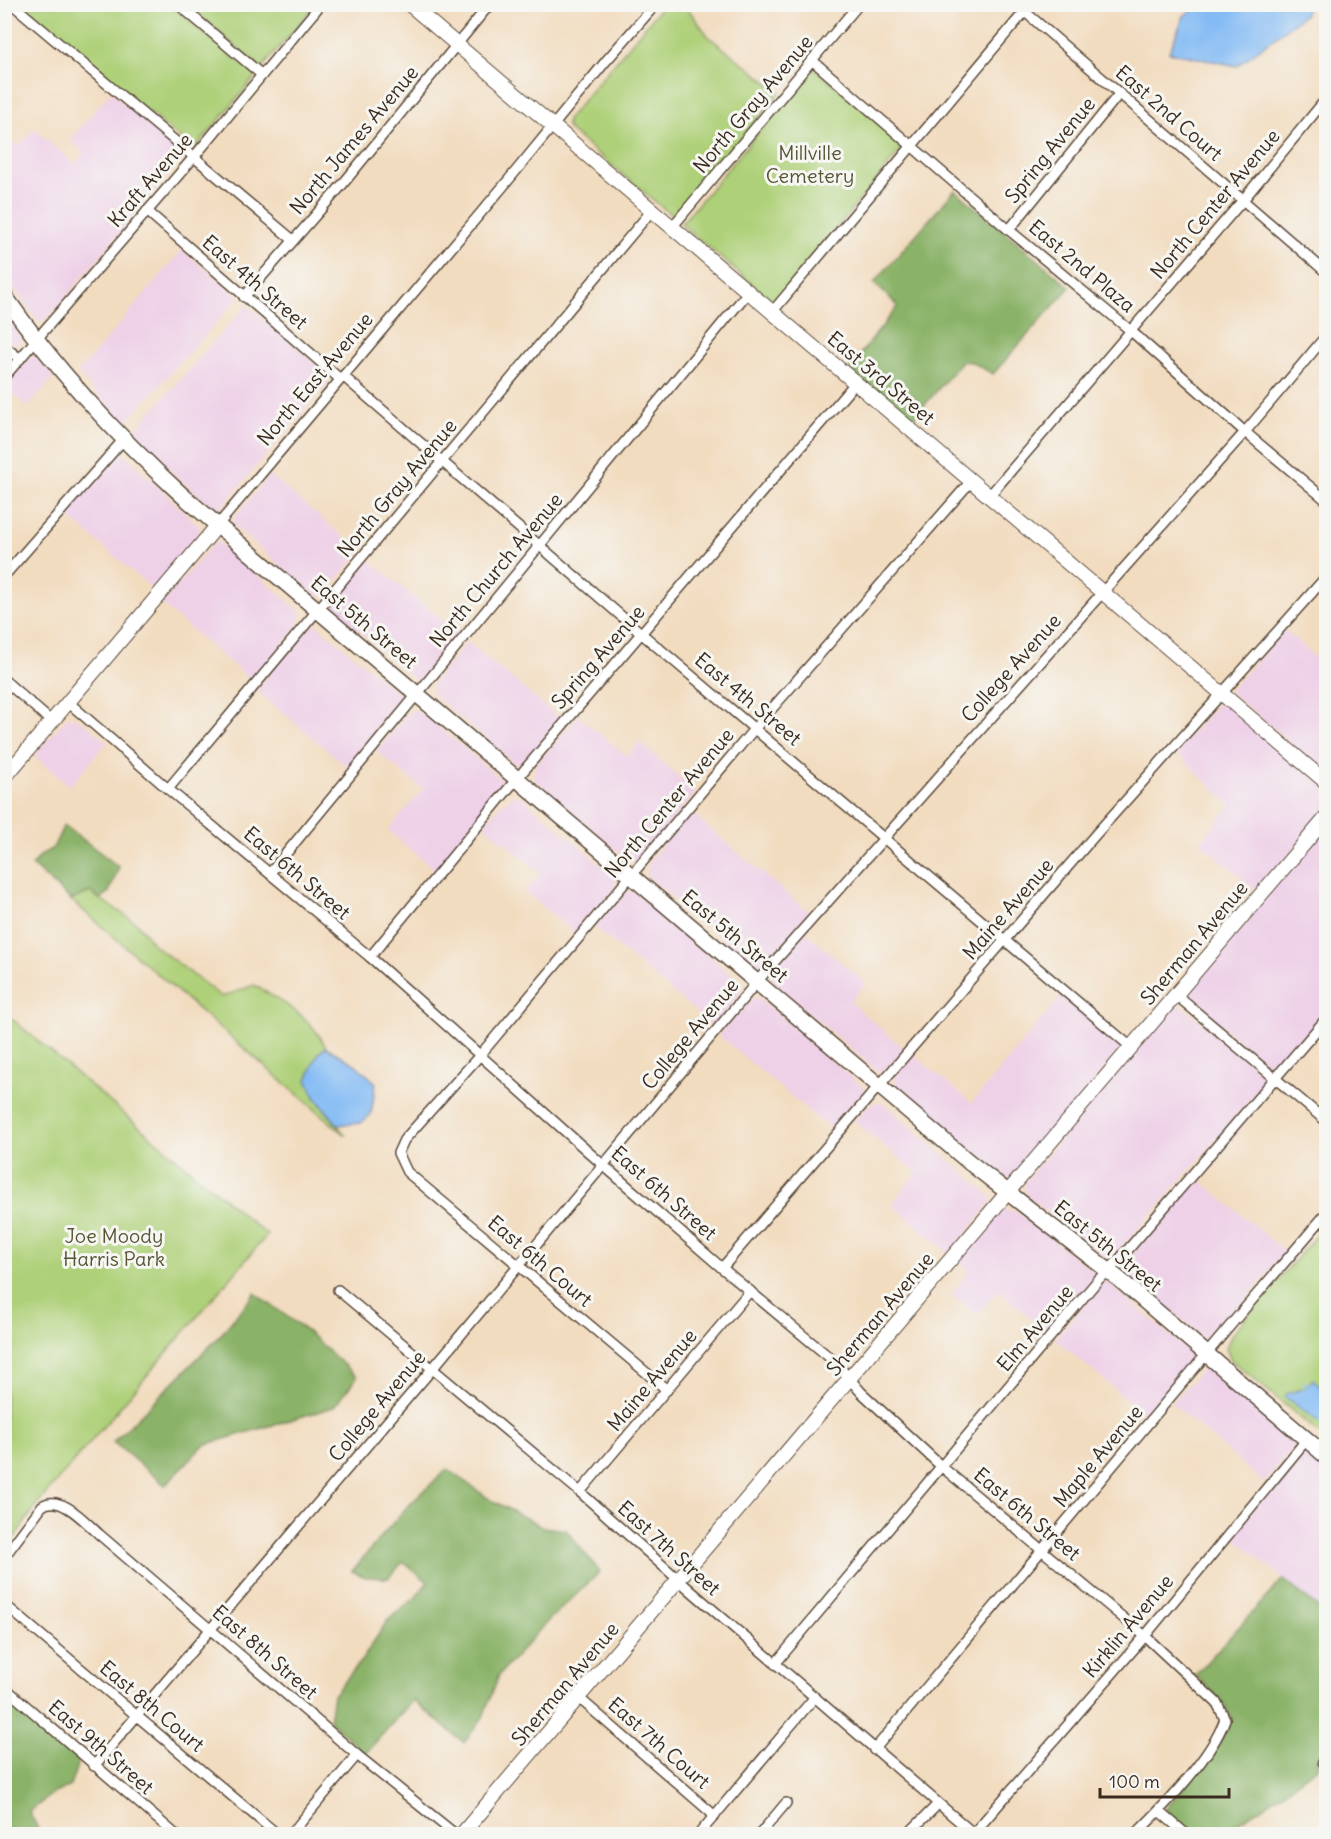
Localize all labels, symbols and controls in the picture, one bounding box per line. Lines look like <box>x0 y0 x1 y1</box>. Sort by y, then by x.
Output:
street label: North Gray Avenue <box>687 29 818 178</box>
street label: East 2nd Court <box>1111 59 1228 166</box>
street label: North James Avenue <box>284 60 423 219</box>
street label: Spring Avenue <box>999 91 1100 208</box>
street label: North Center Avenue <box>1145 124 1285 284</box>
street label: Kraft Avenue <box>102 127 197 232</box>
park label: Millville Cemetery <box>766 140 854 188</box>
street label: East 2nd Plaza <box>1024 214 1141 317</box>
street label: East 4th Street <box>198 229 313 334</box>
street label: North East Avenue <box>251 307 378 451</box>
street label: East 3rd Street <box>822 325 940 430</box>
street label: North Gray Avenue <box>331 413 462 562</box>
street label: North Church Avenue <box>424 487 568 652</box>
street label: East 5th Street <box>306 570 423 674</box>
street label: Spring Avenue <box>546 600 650 714</box>
street label: College Avenue <box>955 608 1066 727</box>
street label: East 4th Street <box>690 647 807 751</box>
street label: North Center Avenue <box>599 723 739 883</box>
street label: East 6th Street <box>239 821 356 925</box>
street label: Maine Avenue <box>957 853 1058 964</box>
street label: Sherman Avenue <box>1135 876 1253 1010</box>
street label: East 5th Street <box>677 884 794 988</box>
street label: College Avenue <box>636 973 743 1094</box>
street label: East 6th Street <box>607 1140 722 1245</box>
street label: East 5th Street <box>1049 1195 1167 1297</box>
street label: East 6th Court <box>483 1210 598 1312</box>
park label: Joe Moody Harris Park <box>63 1223 165 1271</box>
street label: Sherman Avenue <box>821 1247 939 1381</box>
street label: Elm Avenue <box>991 1279 1078 1376</box>
street label: Maine Avenue <box>602 1323 702 1436</box>
street label: College Avenue <box>323 1345 430 1466</box>
street label: Maple Avenue <box>1048 1399 1148 1512</box>
street label: East 6th Street <box>969 1462 1086 1566</box>
street label: East 7th Street <box>613 1495 726 1600</box>
street label: Kirklin Avenue <box>1077 1569 1178 1683</box>
street label: East 8th Street <box>208 1599 323 1704</box>
street label: Sherman Avenue <box>506 1617 624 1751</box>
street label: East 8th Court <box>95 1655 210 1757</box>
street label: East 7th Court <box>603 1691 716 1794</box>
street label: East 9th Street <box>44 1694 159 1799</box>
scale bar <box>1100 1761 1229 1799</box>
text: 100 m <box>1109 1770 1160 1793</box>

